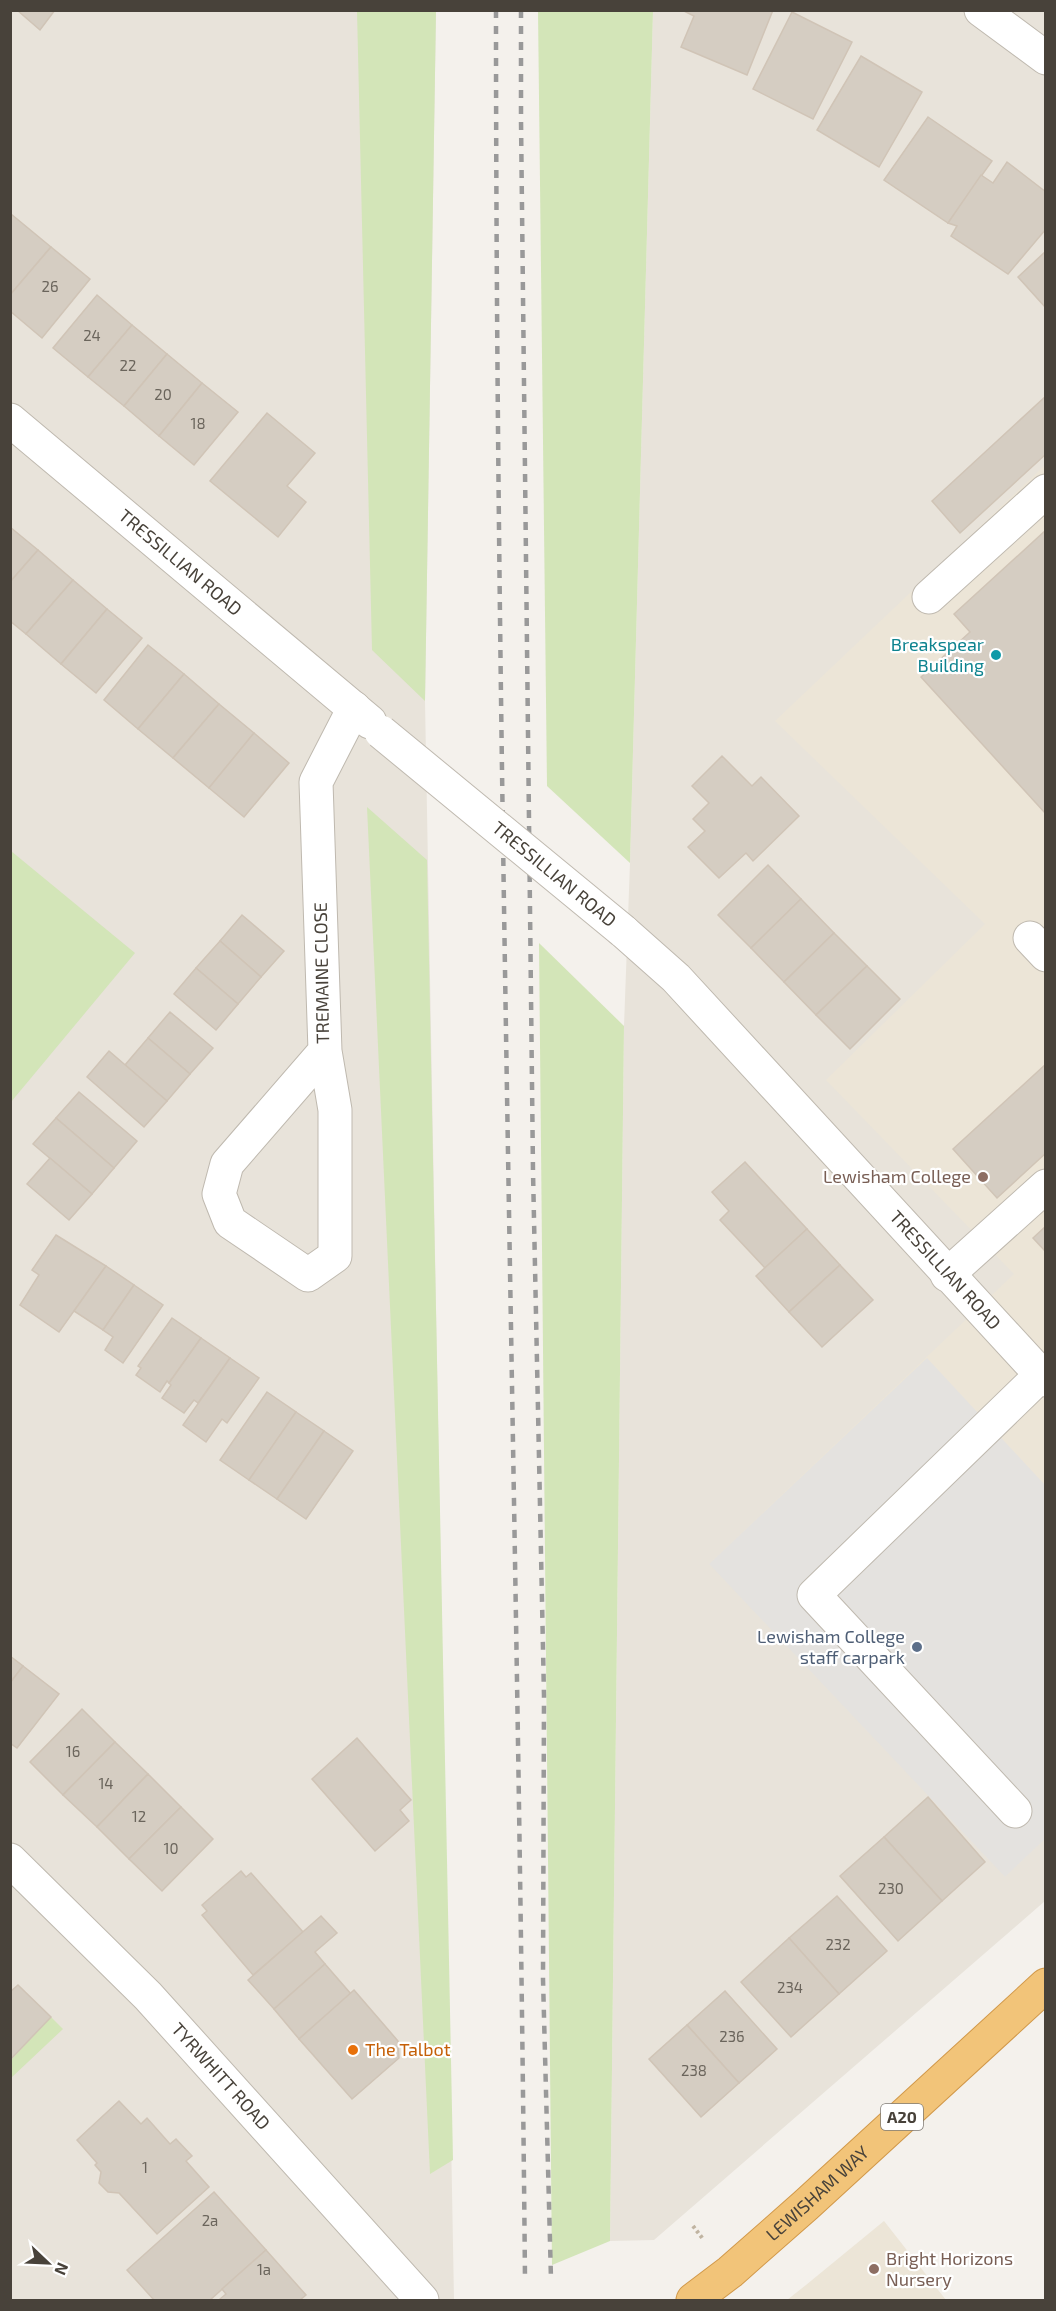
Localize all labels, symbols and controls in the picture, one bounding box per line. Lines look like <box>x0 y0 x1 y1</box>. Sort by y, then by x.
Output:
house number: 26 <box>41 277 59 295</box>
house number: 24 <box>83 326 101 344</box>
house number: 22 <box>120 356 136 374</box>
house number: 20 <box>154 385 172 403</box>
house number: 18 <box>190 414 206 432</box>
street label: TRESSILLIAN ROAD <box>115 504 247 620</box>
place label: Breakspear Building <box>891 633 984 676</box>
marker: Breakspear Building <box>989 648 1003 662</box>
street label: TRESSILLIAN ROAD <box>488 816 621 931</box>
street label: TREMAINE CLOSE <box>309 902 333 1044</box>
place label: Lewisham College <box>823 1165 971 1187</box>
marker: Lewisham College <box>976 1170 990 1184</box>
street label: TRESSILLIAN ROAD <box>885 1205 1006 1334</box>
place label: Lewisham College staff carpark <box>757 1625 905 1668</box>
marker: Lewisham College staff carpark <box>910 1640 924 1654</box>
house number: 16 <box>66 1742 80 1760</box>
house number: 14 <box>98 1774 114 1792</box>
house number: 12 <box>132 1807 146 1825</box>
house number: 10 <box>163 1839 179 1857</box>
house number: 230 <box>878 1879 904 1897</box>
house number: 232 <box>825 1935 851 1953</box>
house number: 234 <box>777 1978 803 1996</box>
street label: TYRWHITT ROAD <box>167 2018 275 2134</box>
house number: 236 <box>719 2027 745 2045</box>
place label: The Talbot <box>365 2038 451 2060</box>
marker: The Talbot <box>346 2043 360 2057</box>
house number: 238 <box>681 2061 707 2079</box>
road number: A20 <box>881 2104 923 2130</box>
street label: LEWISHAM WAY <box>761 2140 874 2245</box>
house number: 1 <box>142 2158 148 2176</box>
house number: 2a <box>202 2211 218 2229</box>
north arrow <box>18 2233 78 2293</box>
place label: Bright Horizons Nursery <box>886 2247 1013 2290</box>
text: N <box>51 2260 73 2278</box>
house number: 1a <box>257 2260 271 2278</box>
marker: Bright Horizons Nursery <box>867 2262 881 2276</box>

